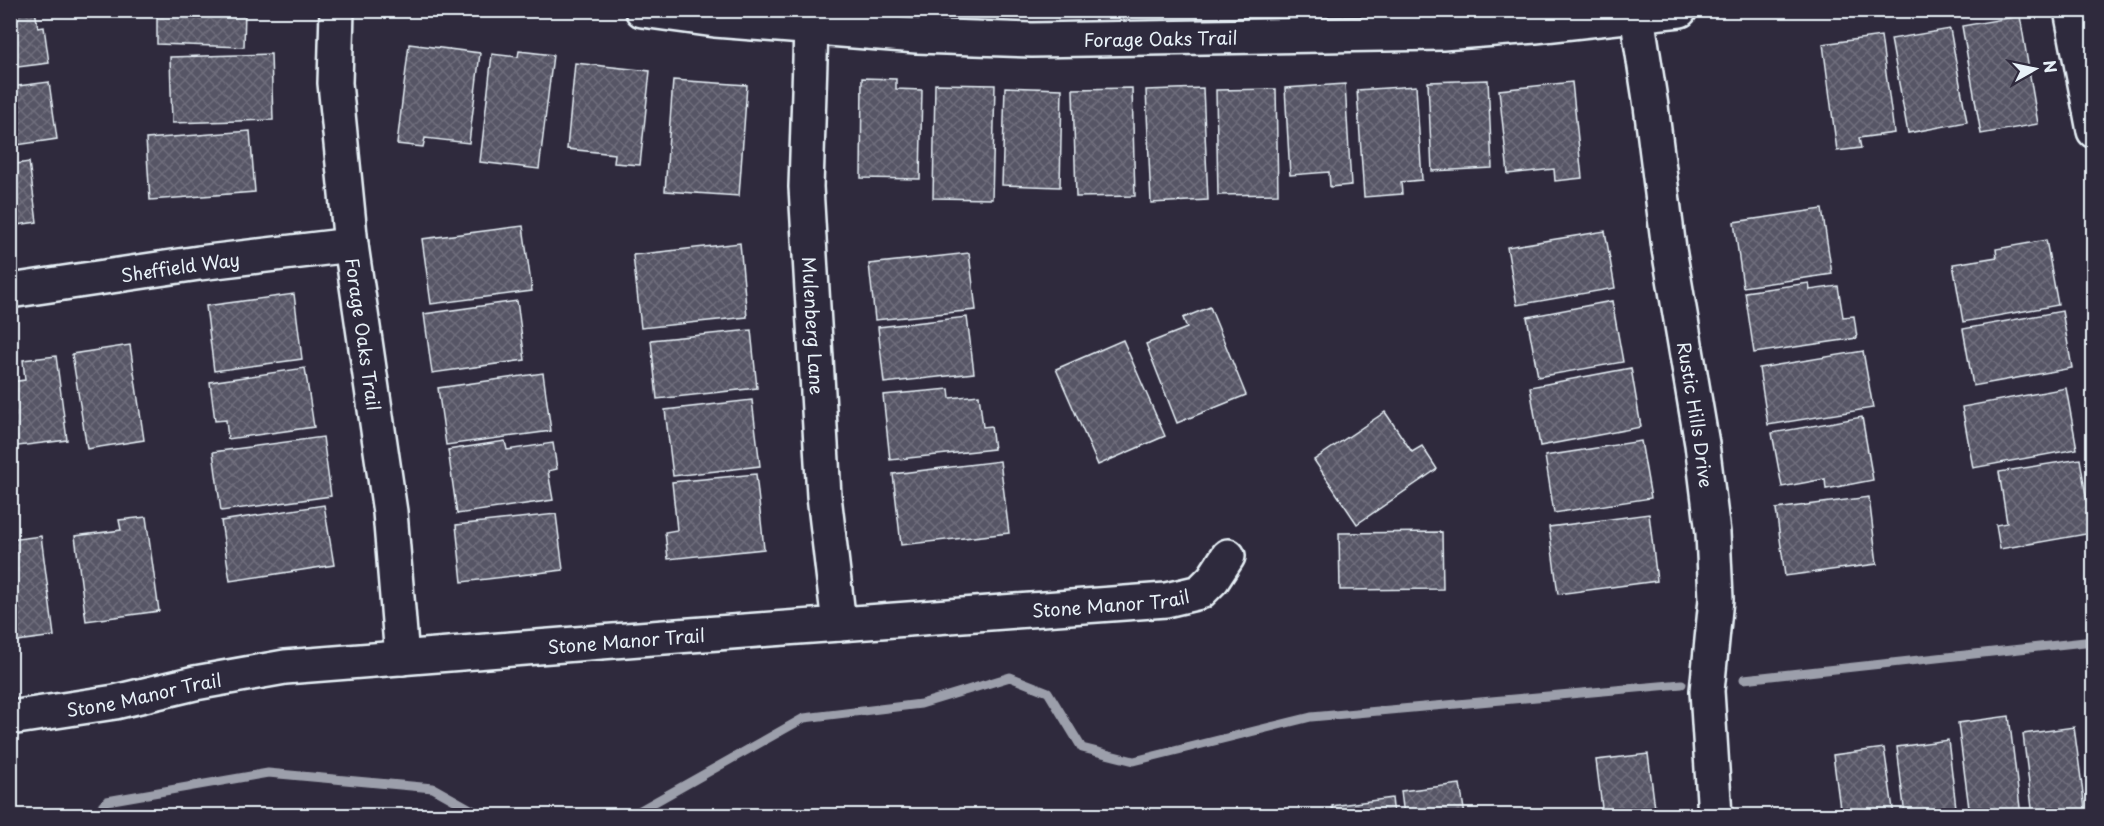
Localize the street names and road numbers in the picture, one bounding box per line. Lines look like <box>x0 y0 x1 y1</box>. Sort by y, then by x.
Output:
street label: Forage Oaks Trail <box>1083 23 1238 53</box>
street label: Sheffield Way <box>119 245 241 288</box>
street label: Forage Oaks Trail <box>340 256 389 412</box>
street label: Mulenberg Lane <box>797 256 832 396</box>
street label: Rustic Hills Drive <box>1671 339 1721 489</box>
street label: Stone Manor Trail <box>1031 581 1192 623</box>
street label: Stone Manor Trail <box>546 620 706 660</box>
street label: Stone Manor Trail <box>64 665 224 723</box>

